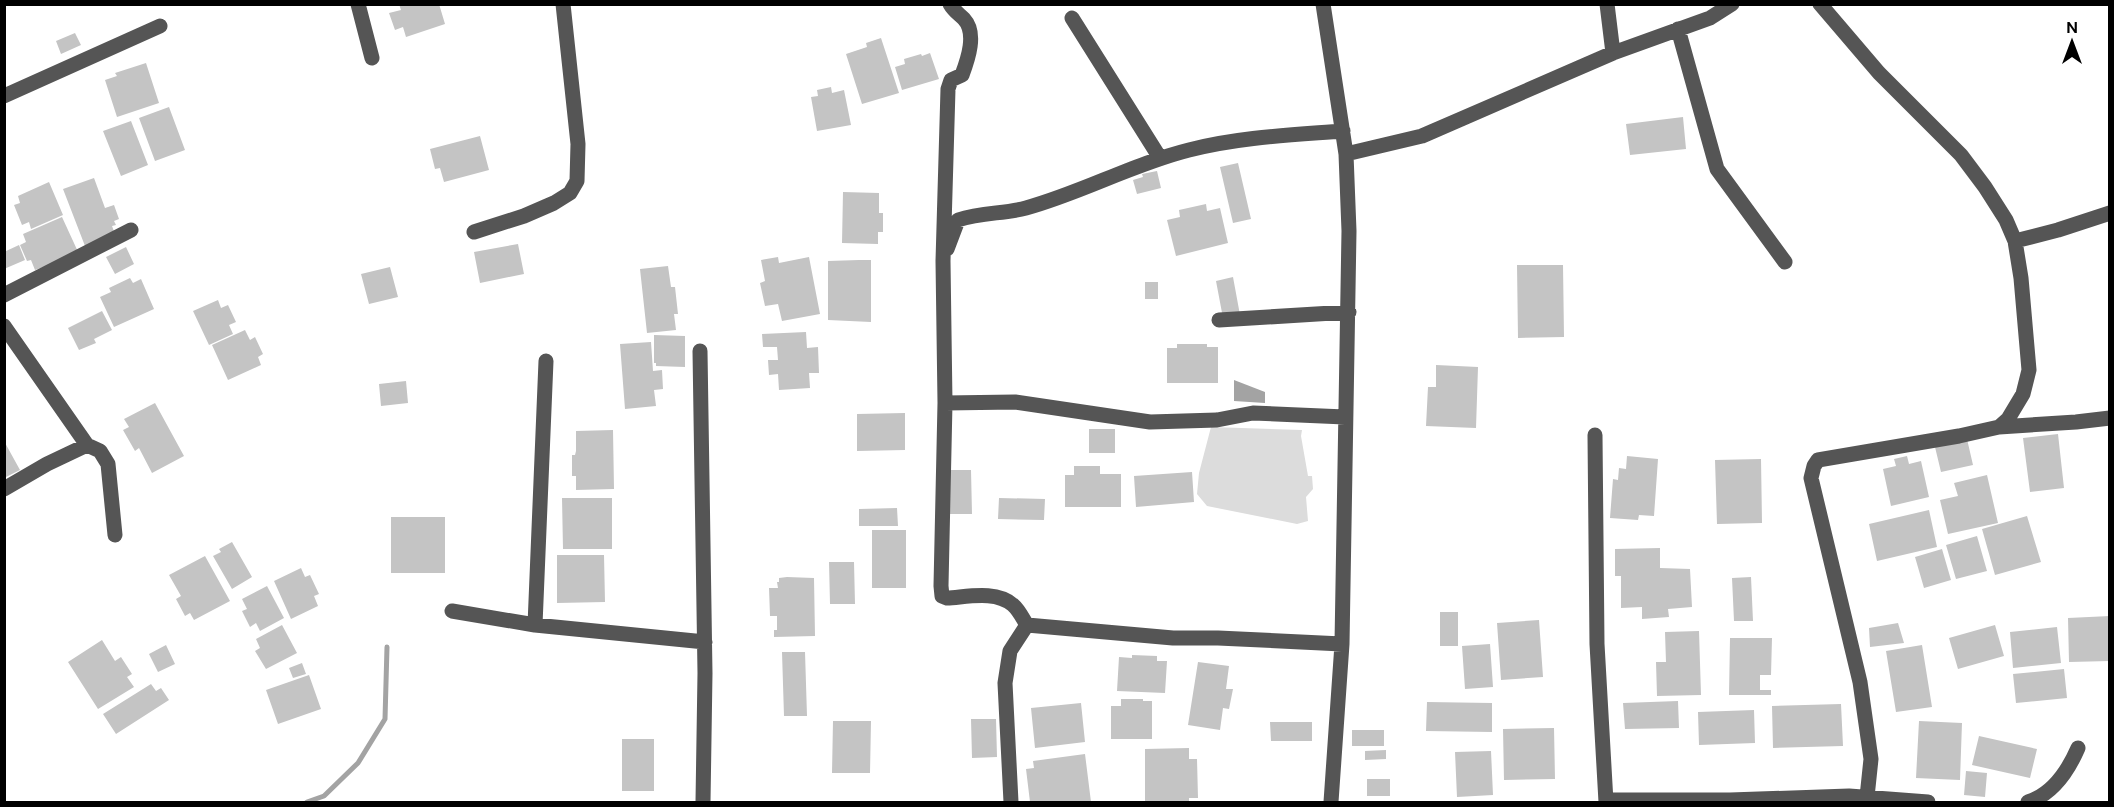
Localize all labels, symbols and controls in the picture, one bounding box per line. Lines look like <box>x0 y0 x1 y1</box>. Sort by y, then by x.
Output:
north arrow <box>2042 12 2102 72</box>
text: N <box>2066 17 2078 38</box>

